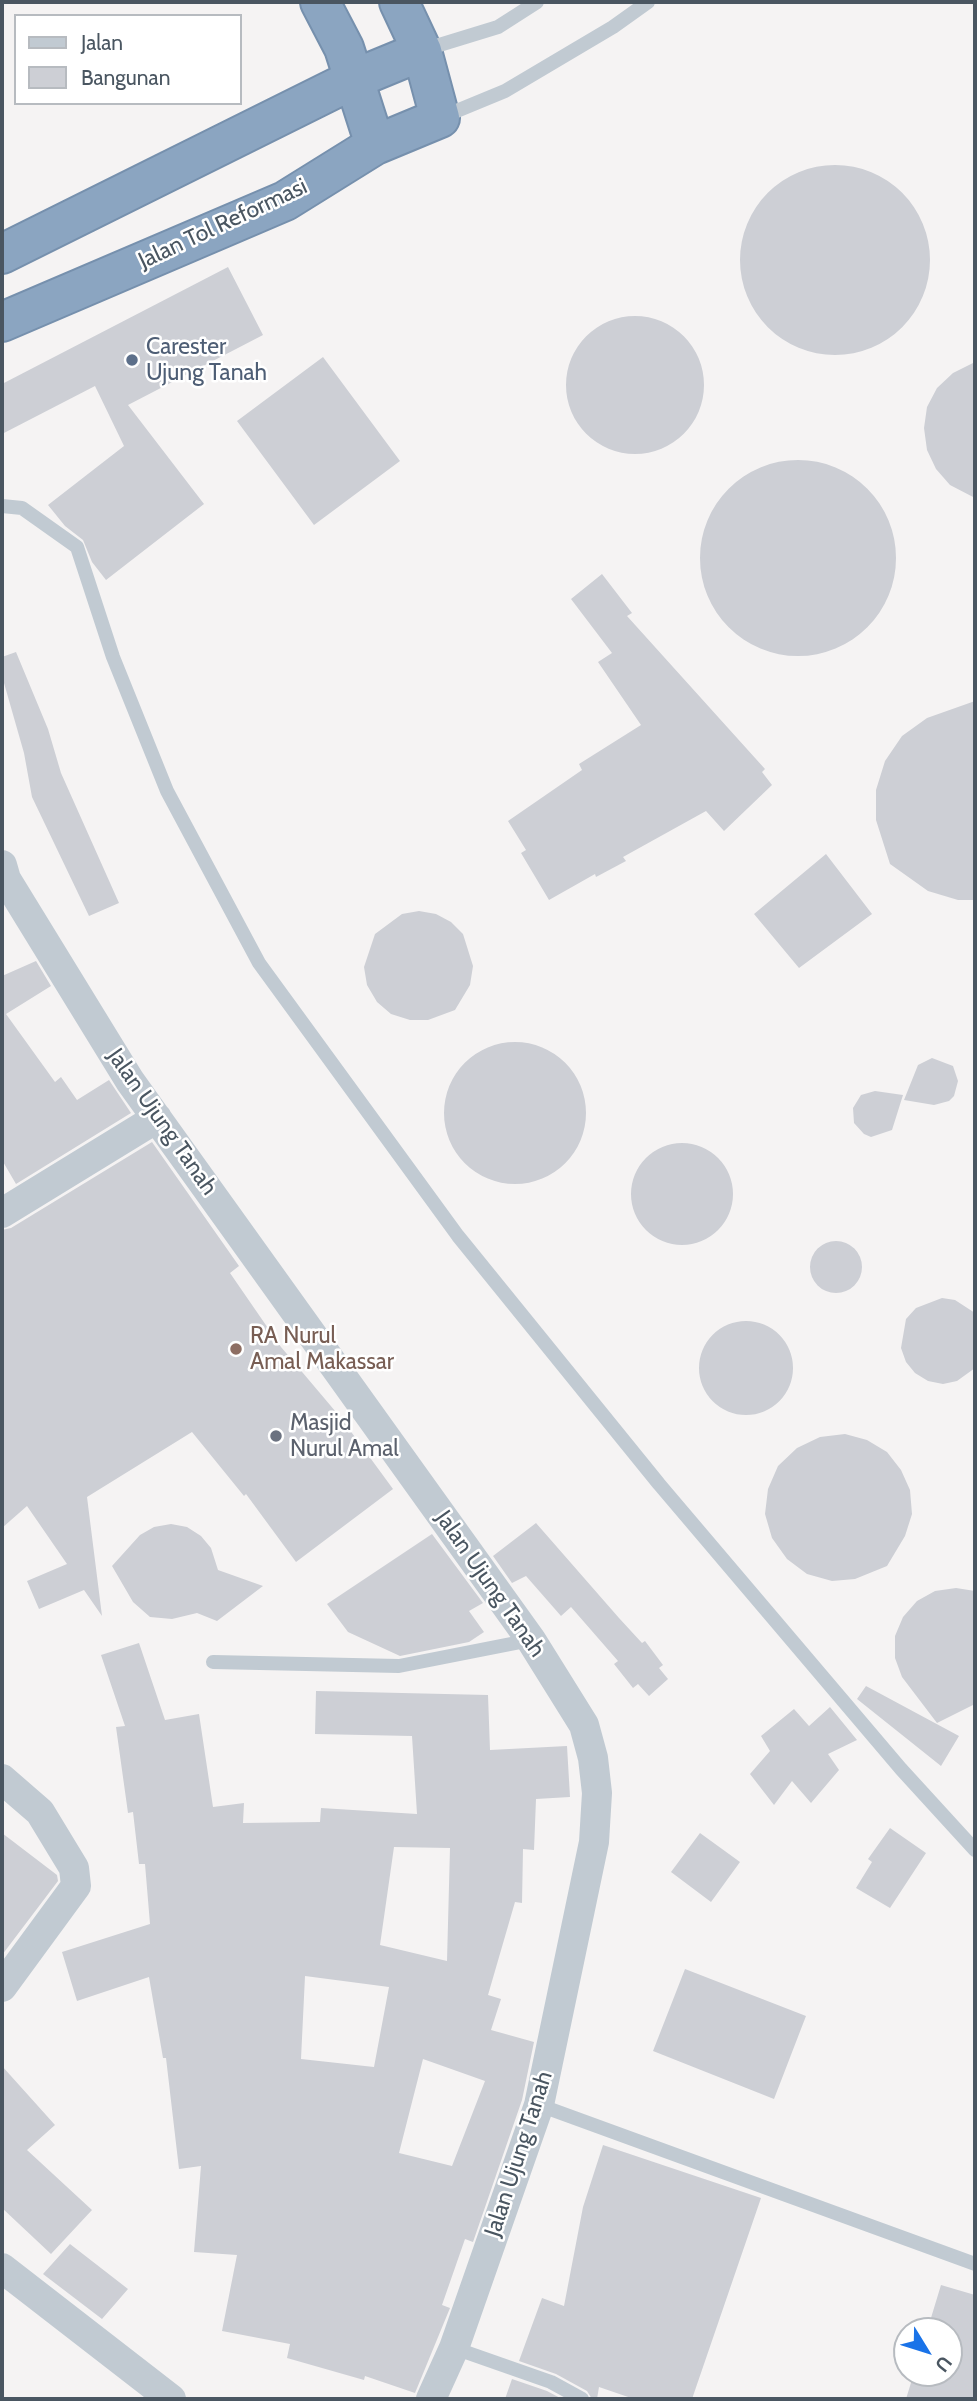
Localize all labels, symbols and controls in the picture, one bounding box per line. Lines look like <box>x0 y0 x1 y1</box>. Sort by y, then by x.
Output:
legend <box>14 14 242 105</box>
text: Jalan <box>81 30 123 55</box>
text: Bangunan <box>81 65 170 90</box>
street label: Jalan Tol Reformasi <box>134 173 312 275</box>
place label: Carester Ujung Tanah <box>146 333 267 387</box>
marker: Carester Ujung Tanah <box>124 352 140 368</box>
street label: Jalan Ujung Tanah <box>101 1044 223 1200</box>
place label: RA Nurul Amal Makassar <box>250 1322 394 1376</box>
marker: RA Nurul Amal Makassar <box>228 1341 244 1357</box>
place label: Masjid Nurul Amal <box>290 1409 399 1463</box>
marker: Masjid Nurul Amal <box>268 1428 284 1444</box>
street label: Jalan Ujung Tanah <box>429 1506 551 1662</box>
street label: Jalan Ujung Tanah <box>479 2068 559 2240</box>
north arrow <box>893 2317 963 2387</box>
text: U <box>930 2352 957 2376</box>

